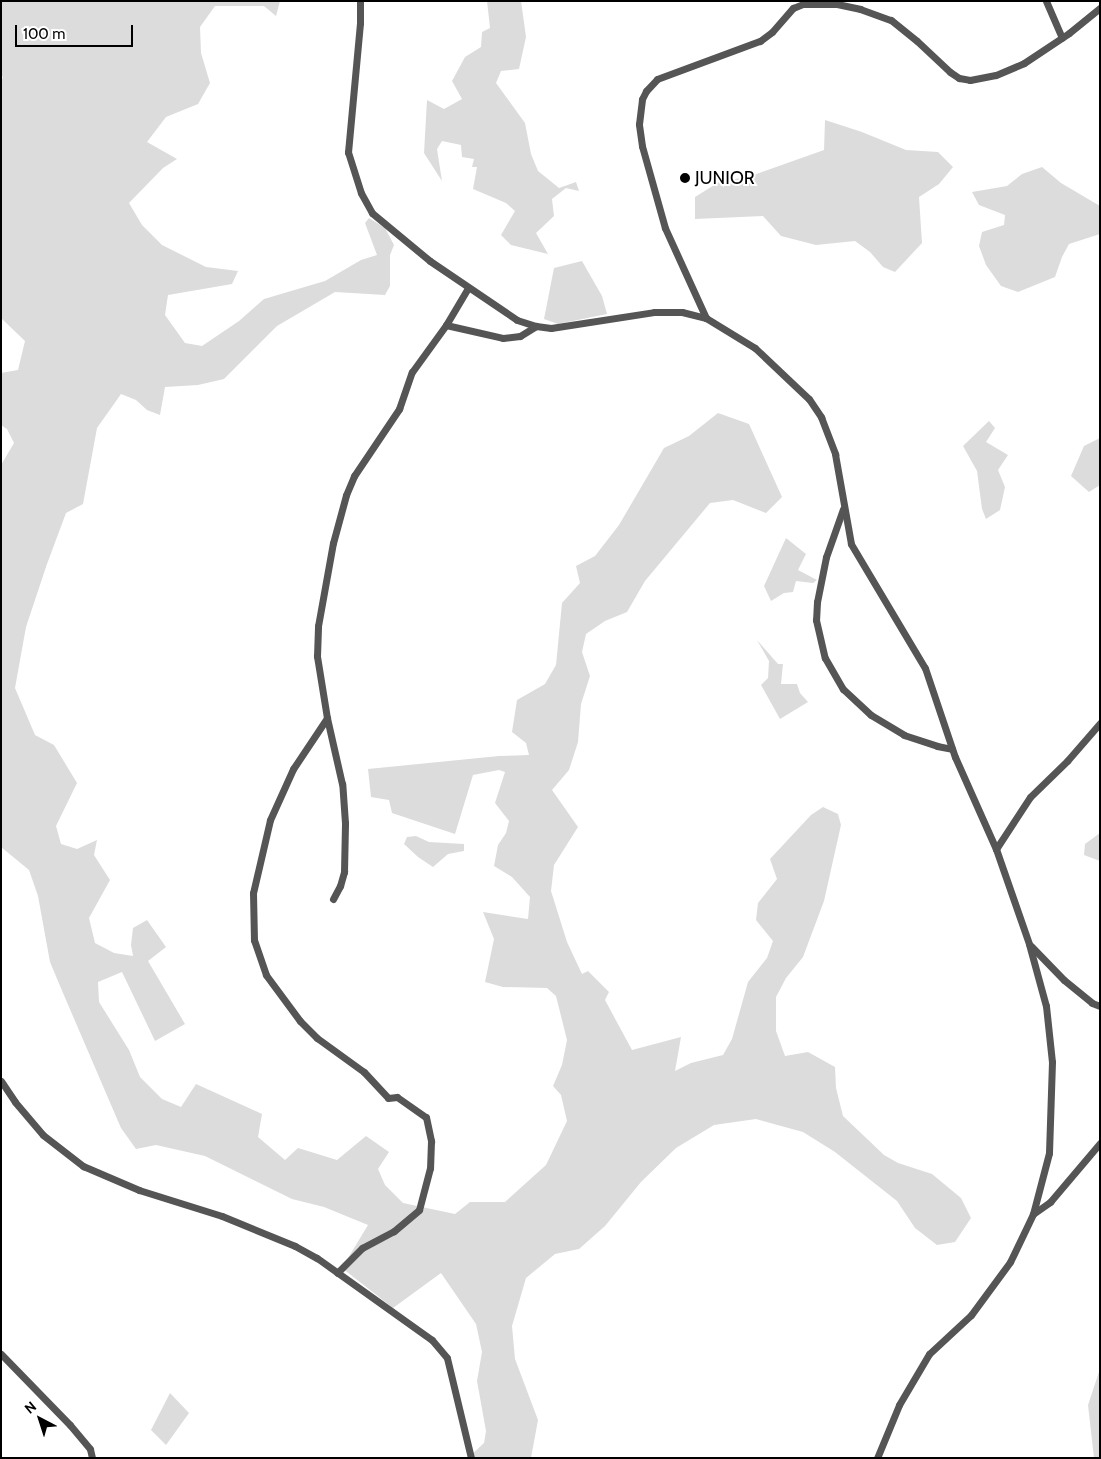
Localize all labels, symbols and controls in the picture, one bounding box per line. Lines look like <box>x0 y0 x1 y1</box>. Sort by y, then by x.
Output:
scale bar <box>18 15 135 47</box>
text: 100 m <box>23 25 65 43</box>
place label: JUNIOR <box>695 167 755 189</box>
marker: JUNIOR <box>679 172 691 184</box>
north arrow <box>15 1394 65 1444</box>
text: N <box>21 1397 40 1418</box>

